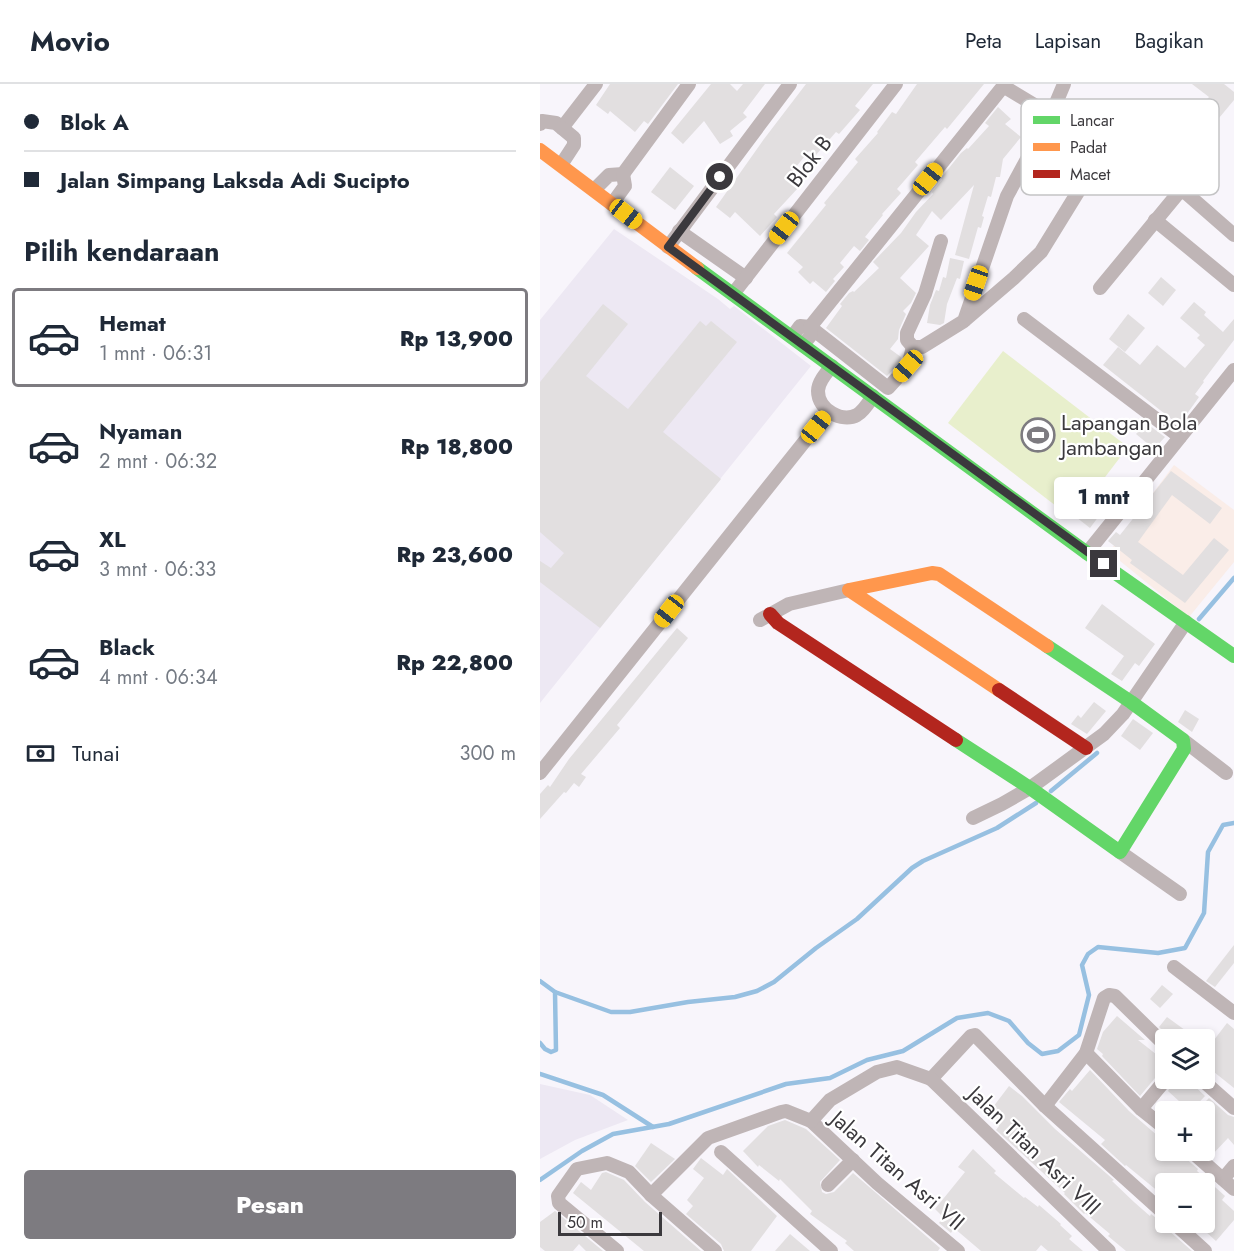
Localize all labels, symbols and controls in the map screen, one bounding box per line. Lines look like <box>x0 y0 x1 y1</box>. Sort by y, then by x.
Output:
text: Movio <box>30 21 110 62</box>
text: Peta <box>965 26 1002 56</box>
text: Lapisan <box>1035 26 1101 56</box>
text: Bagikan <box>1134 26 1204 56</box>
legend <box>1021 99 1219 195</box>
text: Blok A <box>60 106 129 138</box>
text: Lancar <box>1070 109 1115 132</box>
street label: Blok B <box>779 128 839 194</box>
text: Padat <box>1070 136 1107 159</box>
car <box>910 159 946 199</box>
route start <box>706 163 733 190</box>
text: Macet <box>1070 163 1111 186</box>
text: Jalan Simpang Laksda Adi Sucipto <box>60 164 410 196</box>
car <box>606 196 646 232</box>
car <box>766 208 802 248</box>
text: Pilih kendaraan <box>24 232 220 271</box>
car <box>962 263 990 303</box>
text: Hemat <box>99 307 166 339</box>
icon: car <box>27 311 81 365</box>
text: Rp 13,900 <box>400 322 513 354</box>
text: 1 mnt · 06:31 <box>99 339 212 368</box>
car <box>889 347 927 385</box>
place label: Lapangan Bola Jambangan <box>1058 406 1197 463</box>
car <box>798 407 834 447</box>
text: Nyaman <box>99 415 182 447</box>
sports icon: Lapangan Bola Jambangan <box>1020 417 1056 453</box>
icon: car <box>27 419 81 473</box>
text: Rp 18,800 <box>401 430 513 462</box>
text: 2 mnt · 06:32 <box>99 447 217 476</box>
callout: 1 mnt <box>1054 477 1154 519</box>
text: 1 mnt <box>1078 483 1129 512</box>
text: XL <box>99 523 126 555</box>
icon: car <box>27 527 81 581</box>
text: Rp 23,600 <box>396 538 513 570</box>
route end <box>1090 550 1117 577</box>
text: 3 mnt · 06:33 <box>99 555 216 584</box>
car <box>651 591 687 631</box>
text: Black <box>99 631 155 663</box>
icon: car <box>27 635 81 689</box>
text: Rp 22,800 <box>396 646 513 678</box>
text: 4 mnt · 06:34 <box>99 663 218 692</box>
icon: cash <box>24 737 57 770</box>
text: Tunai <box>72 737 120 769</box>
text: 300 m <box>459 739 516 768</box>
map controls <box>1155 1029 1215 1233</box>
button: layers <box>1155 1029 1215 1089</box>
street label: Jalan Titan Asri VIII <box>959 1076 1109 1222</box>
street label: Jalan Titan Asri VII <box>822 1101 972 1237</box>
button: + <box>1155 1101 1215 1161</box>
button: Pesan <box>24 1170 516 1239</box>
button: − <box>1155 1173 1215 1233</box>
scale bar <box>558 1209 662 1236</box>
text: 50 m <box>567 1211 603 1234</box>

